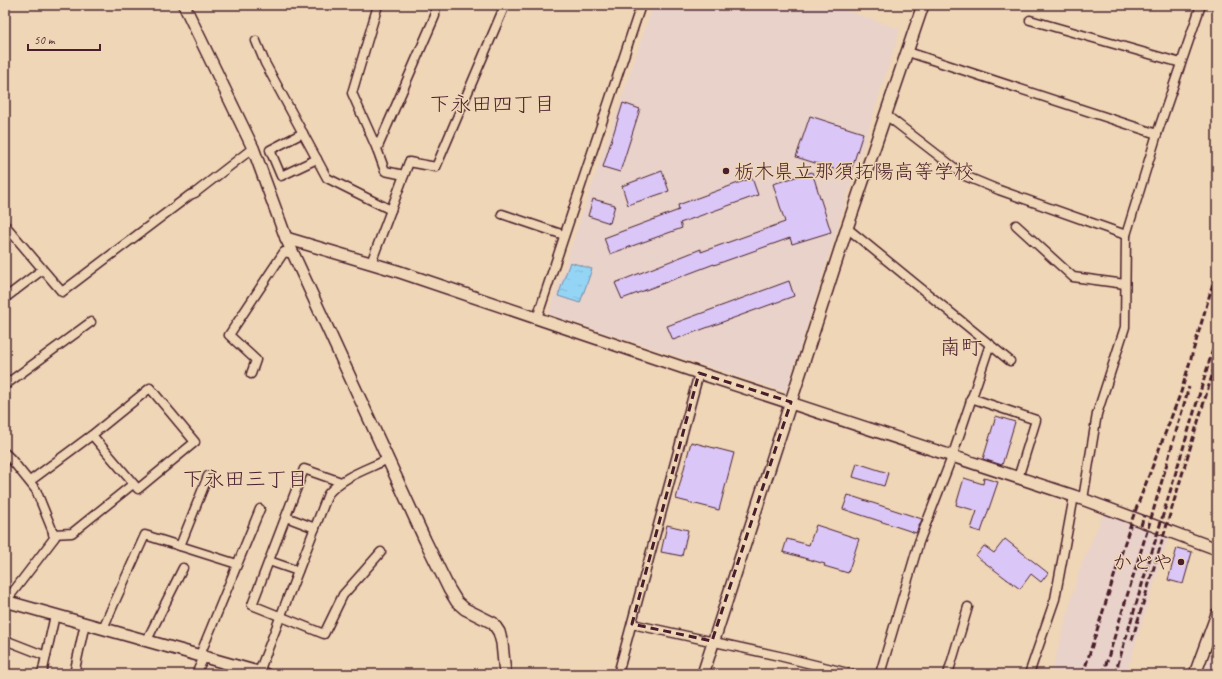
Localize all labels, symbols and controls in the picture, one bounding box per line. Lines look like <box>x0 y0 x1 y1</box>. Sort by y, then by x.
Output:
scale bar <box>28 26 100 52</box>
text: 50 m <box>34 32 56 48</box>
district label: 下永田四丁目 <box>429 91 555 117</box>
place label: 栃木県立那須拓陽高等学校 <box>734 159 974 184</box>
marker: 栃木県立那須拓陽高等学校 <box>721 166 731 176</box>
district label: 南町 <box>940 334 982 360</box>
district label: 下永田三丁目 <box>182 466 308 492</box>
place label: かどや <box>1112 550 1173 575</box>
marker: かどや <box>1176 557 1186 567</box>

